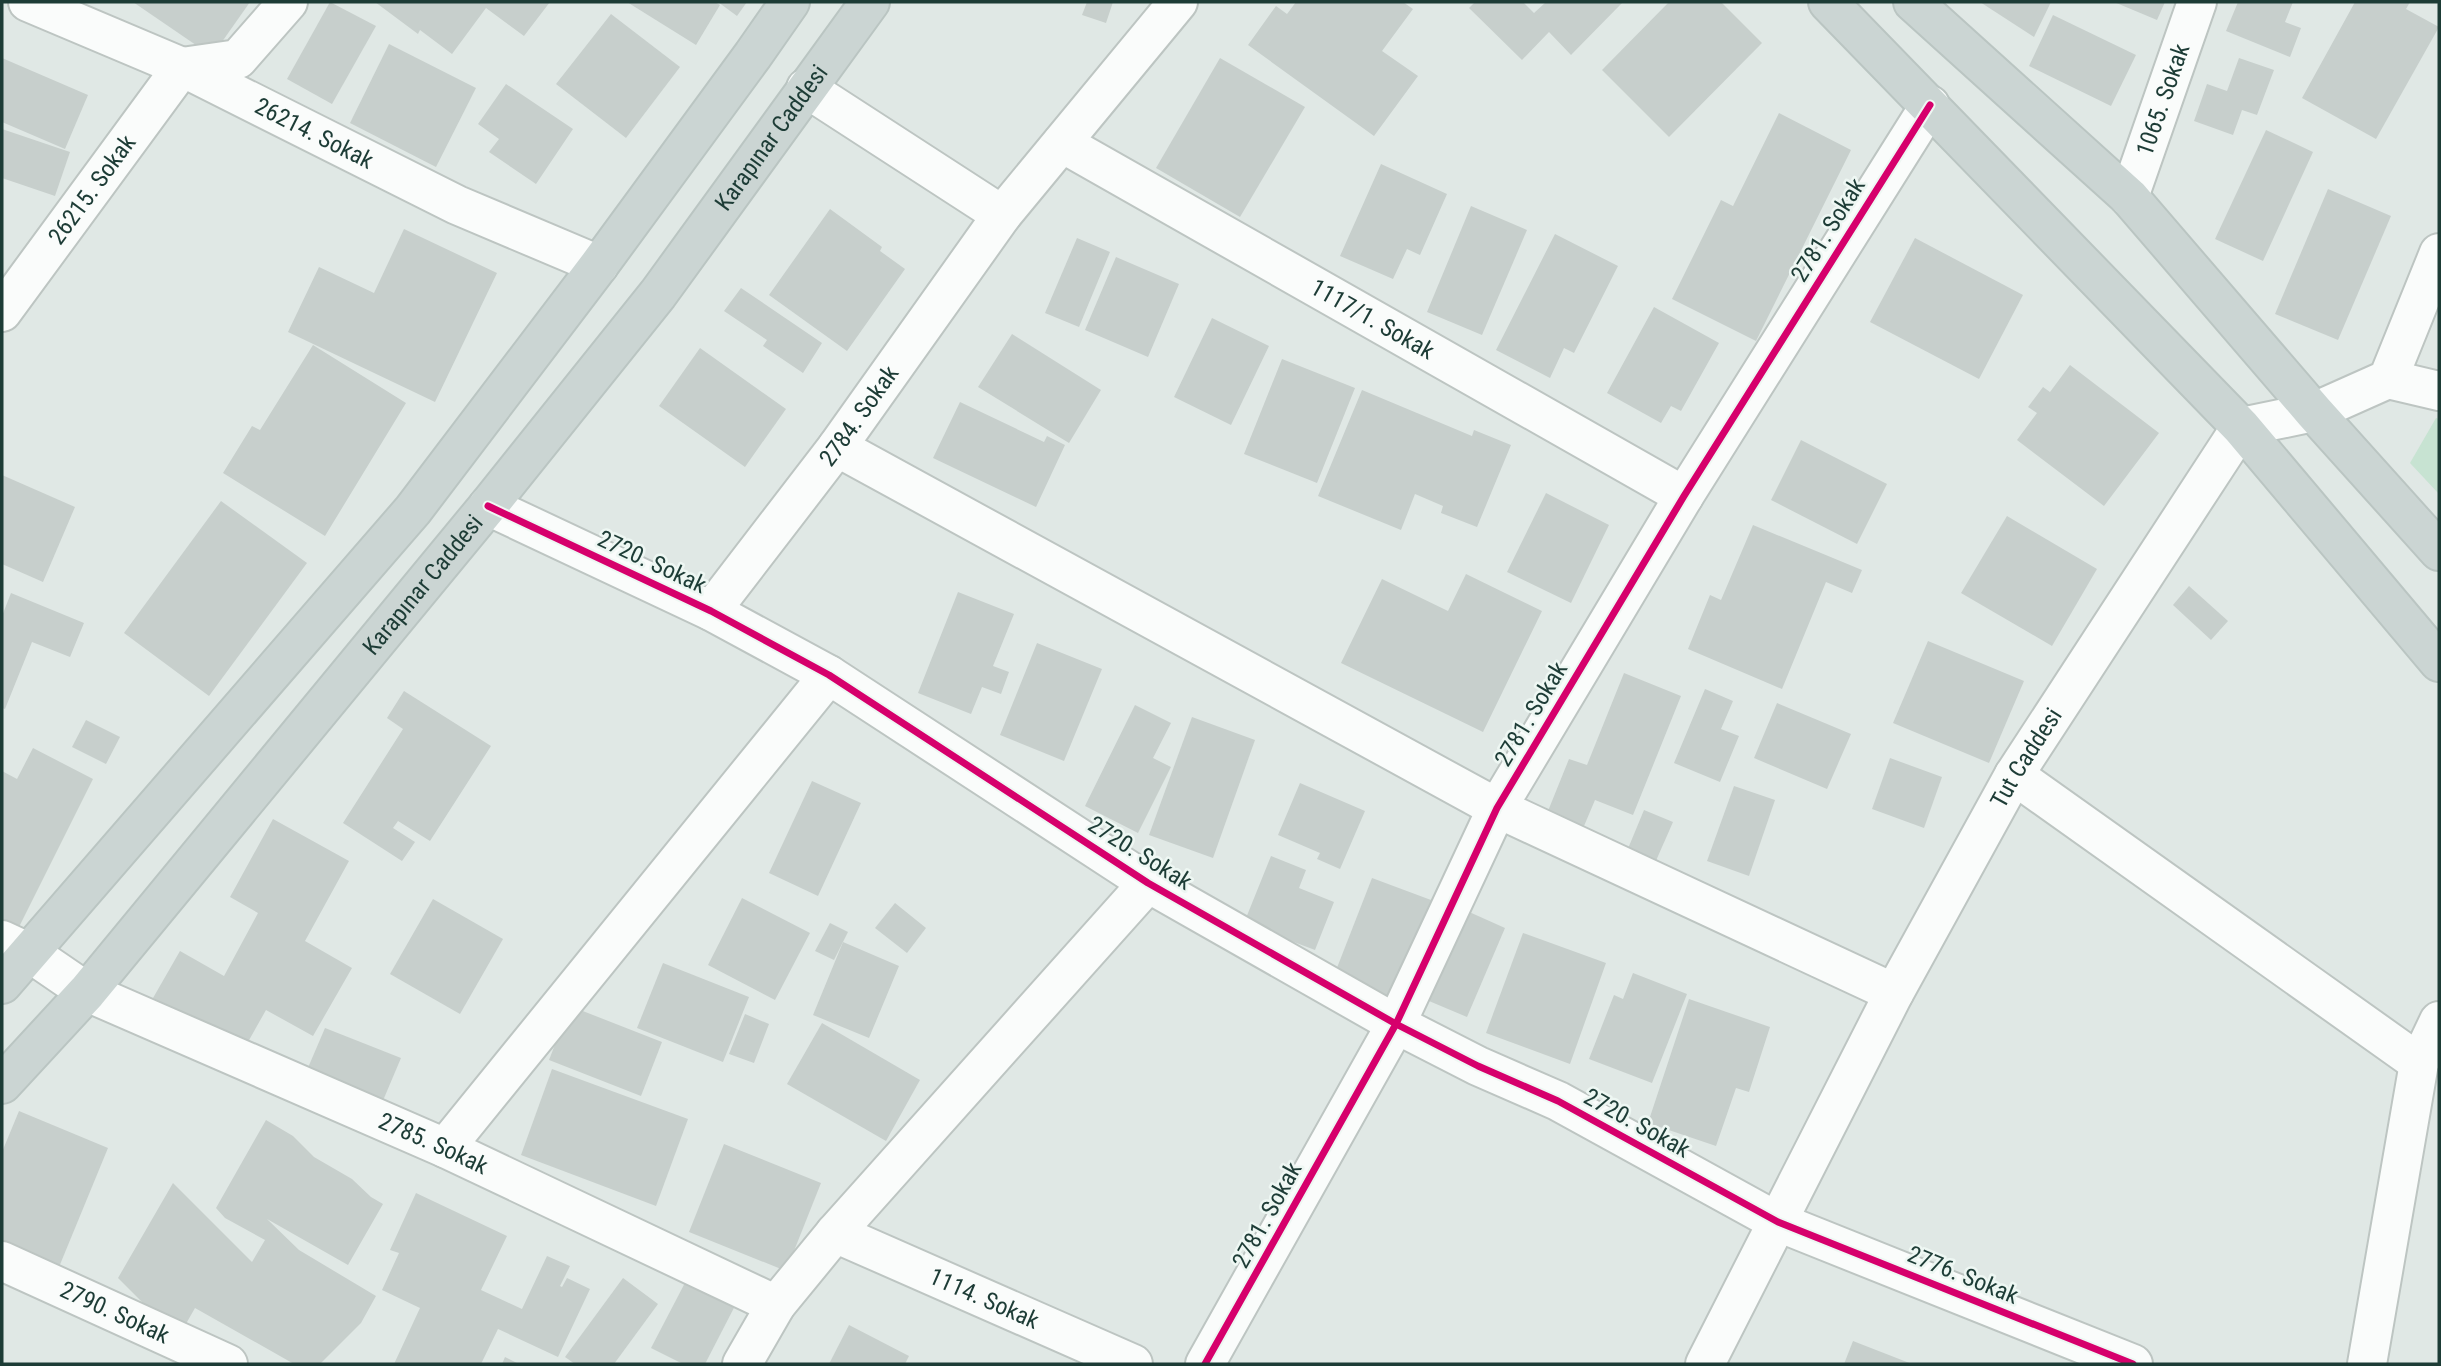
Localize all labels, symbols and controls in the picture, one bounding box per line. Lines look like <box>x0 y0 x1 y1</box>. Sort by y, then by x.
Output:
street label: 1065. Sokak <box>2130 40 2195 160</box>
street label: Karapınar Caddesi <box>709 60 834 216</box>
street label: 26214. Sokak <box>250 92 378 175</box>
street label: 26215. Sokak <box>43 129 142 250</box>
street label: 2781. Sokak <box>1785 173 1871 287</box>
street label: 1117/1. Sokak <box>1306 273 1439 365</box>
street label: 2784. Sokak <box>814 360 905 472</box>
street label: Karapınar Caddesi <box>357 509 489 661</box>
street label: 2720. Sokak <box>593 525 711 599</box>
street label: 2781. Sokak <box>1489 657 1573 771</box>
street label: Tut Caddesi <box>1985 703 2068 813</box>
street label: 2720. Sokak <box>1083 810 1197 896</box>
street label: 2720. Sokak <box>1579 1082 1695 1164</box>
street label: 2785. Sokak <box>374 1107 493 1180</box>
street label: 2781. Sokak <box>1226 1157 1308 1273</box>
street label: 2776. Sokak <box>1904 1240 2023 1310</box>
street label: 1114. Sokak <box>925 1262 1044 1335</box>
street label: 2790. Sokak <box>56 1275 174 1349</box>

